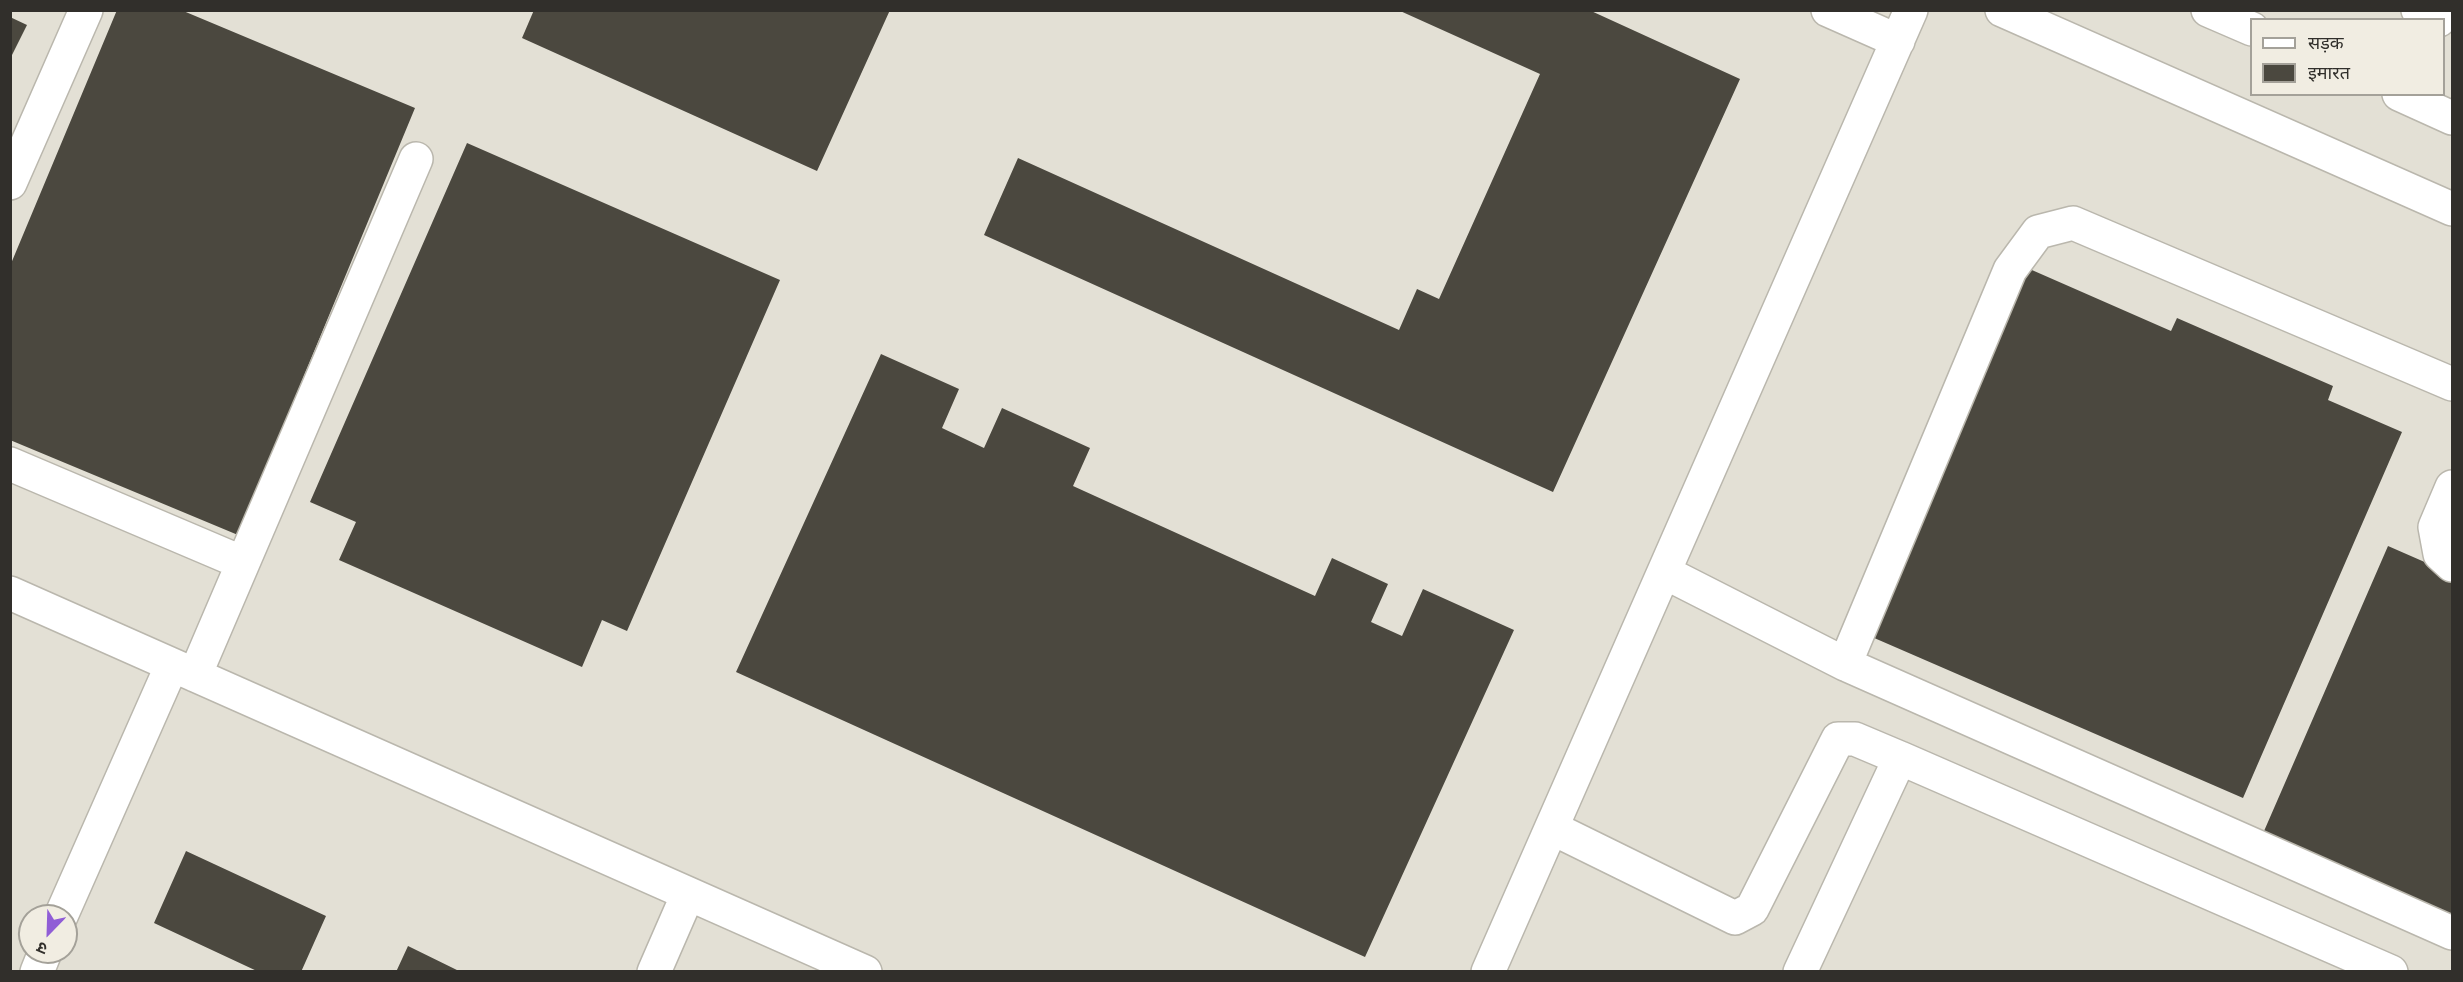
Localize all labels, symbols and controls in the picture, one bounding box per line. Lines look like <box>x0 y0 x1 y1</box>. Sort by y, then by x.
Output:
legend <box>2250 18 2445 96</box>
text: सड़क <box>2308 31 2344 54</box>
text: इमारत <box>2308 61 2350 84</box>
north arrow <box>18 904 78 964</box>
text: उ <box>34 938 50 960</box>

